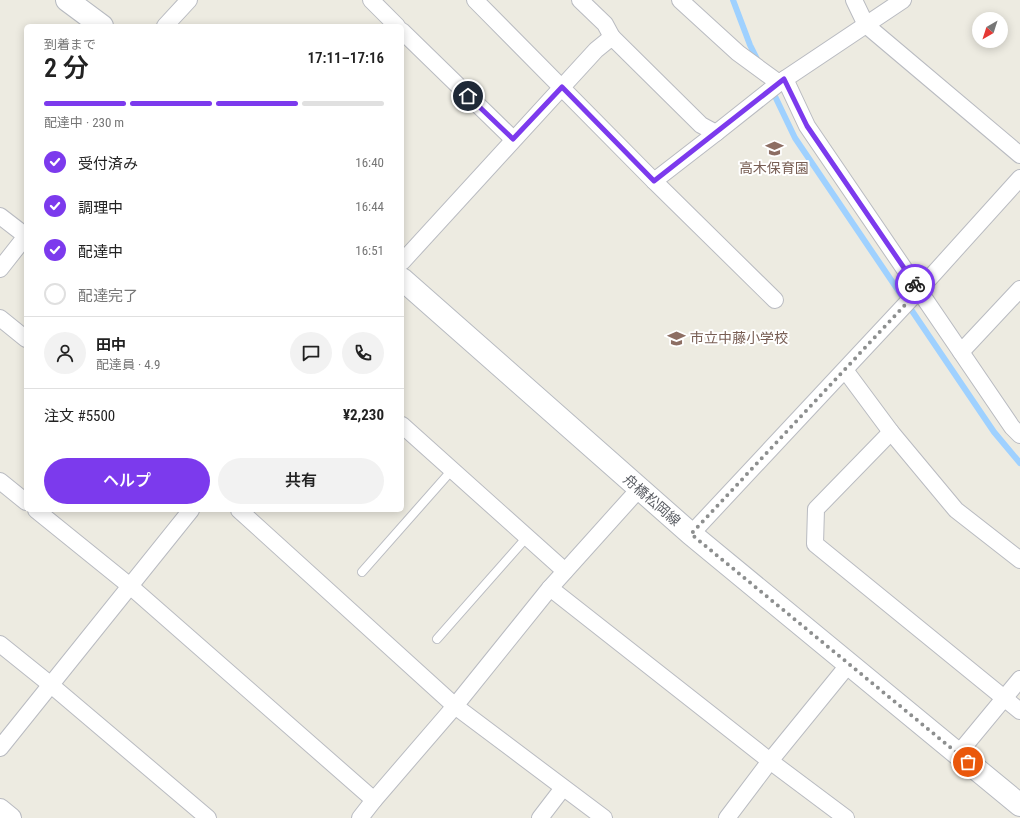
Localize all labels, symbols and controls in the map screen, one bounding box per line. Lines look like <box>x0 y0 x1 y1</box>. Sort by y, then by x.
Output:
north arrow <box>972 12 1008 48</box>
map controls <box>972 12 1008 48</box>
text: 到着まで <box>44 37 96 52</box>
text: 17:11–17:16 <box>307 49 384 67</box>
text: 2 分 <box>44 53 89 83</box>
pin <box>451 79 485 113</box>
icon: home <box>457 85 479 107</box>
text: 配達中 · 230 m <box>44 115 124 130</box>
school or university icon: 高木保育園 <box>764 138 784 158</box>
icon: check <box>44 151 66 173</box>
text: 受付済み <box>78 155 138 173</box>
text: 16:40 <box>355 155 384 170</box>
place label: 高木保育園 <box>739 160 809 176</box>
icon: check <box>44 195 66 217</box>
text: 調理中 <box>78 199 123 217</box>
text: 16:44 <box>355 199 384 214</box>
icon: check <box>44 239 66 261</box>
text: 配達中 <box>78 243 123 261</box>
text: 16:51 <box>355 243 384 258</box>
courier <box>895 264 935 304</box>
icon: bike <box>904 273 926 295</box>
text: 配達完了 <box>78 287 138 305</box>
school or university icon: 市立中藤小学校 <box>667 328 687 348</box>
place label: 市立中藤小学校 <box>690 330 788 346</box>
button: person <box>44 332 86 374</box>
button: chat <box>290 332 332 374</box>
button: phone <box>342 332 384 374</box>
text: 田中 <box>96 336 126 354</box>
text: 配達員 · 4.9 <box>96 357 160 372</box>
text: ¥2,230 <box>343 406 384 424</box>
text: 注文 #5500 <box>44 407 115 425</box>
button: ヘルプ <box>44 458 210 504</box>
button: 共有 <box>218 458 384 504</box>
street label: 舟橋松岡線 <box>620 471 684 529</box>
pin <box>951 745 985 779</box>
icon: bag <box>957 751 979 773</box>

